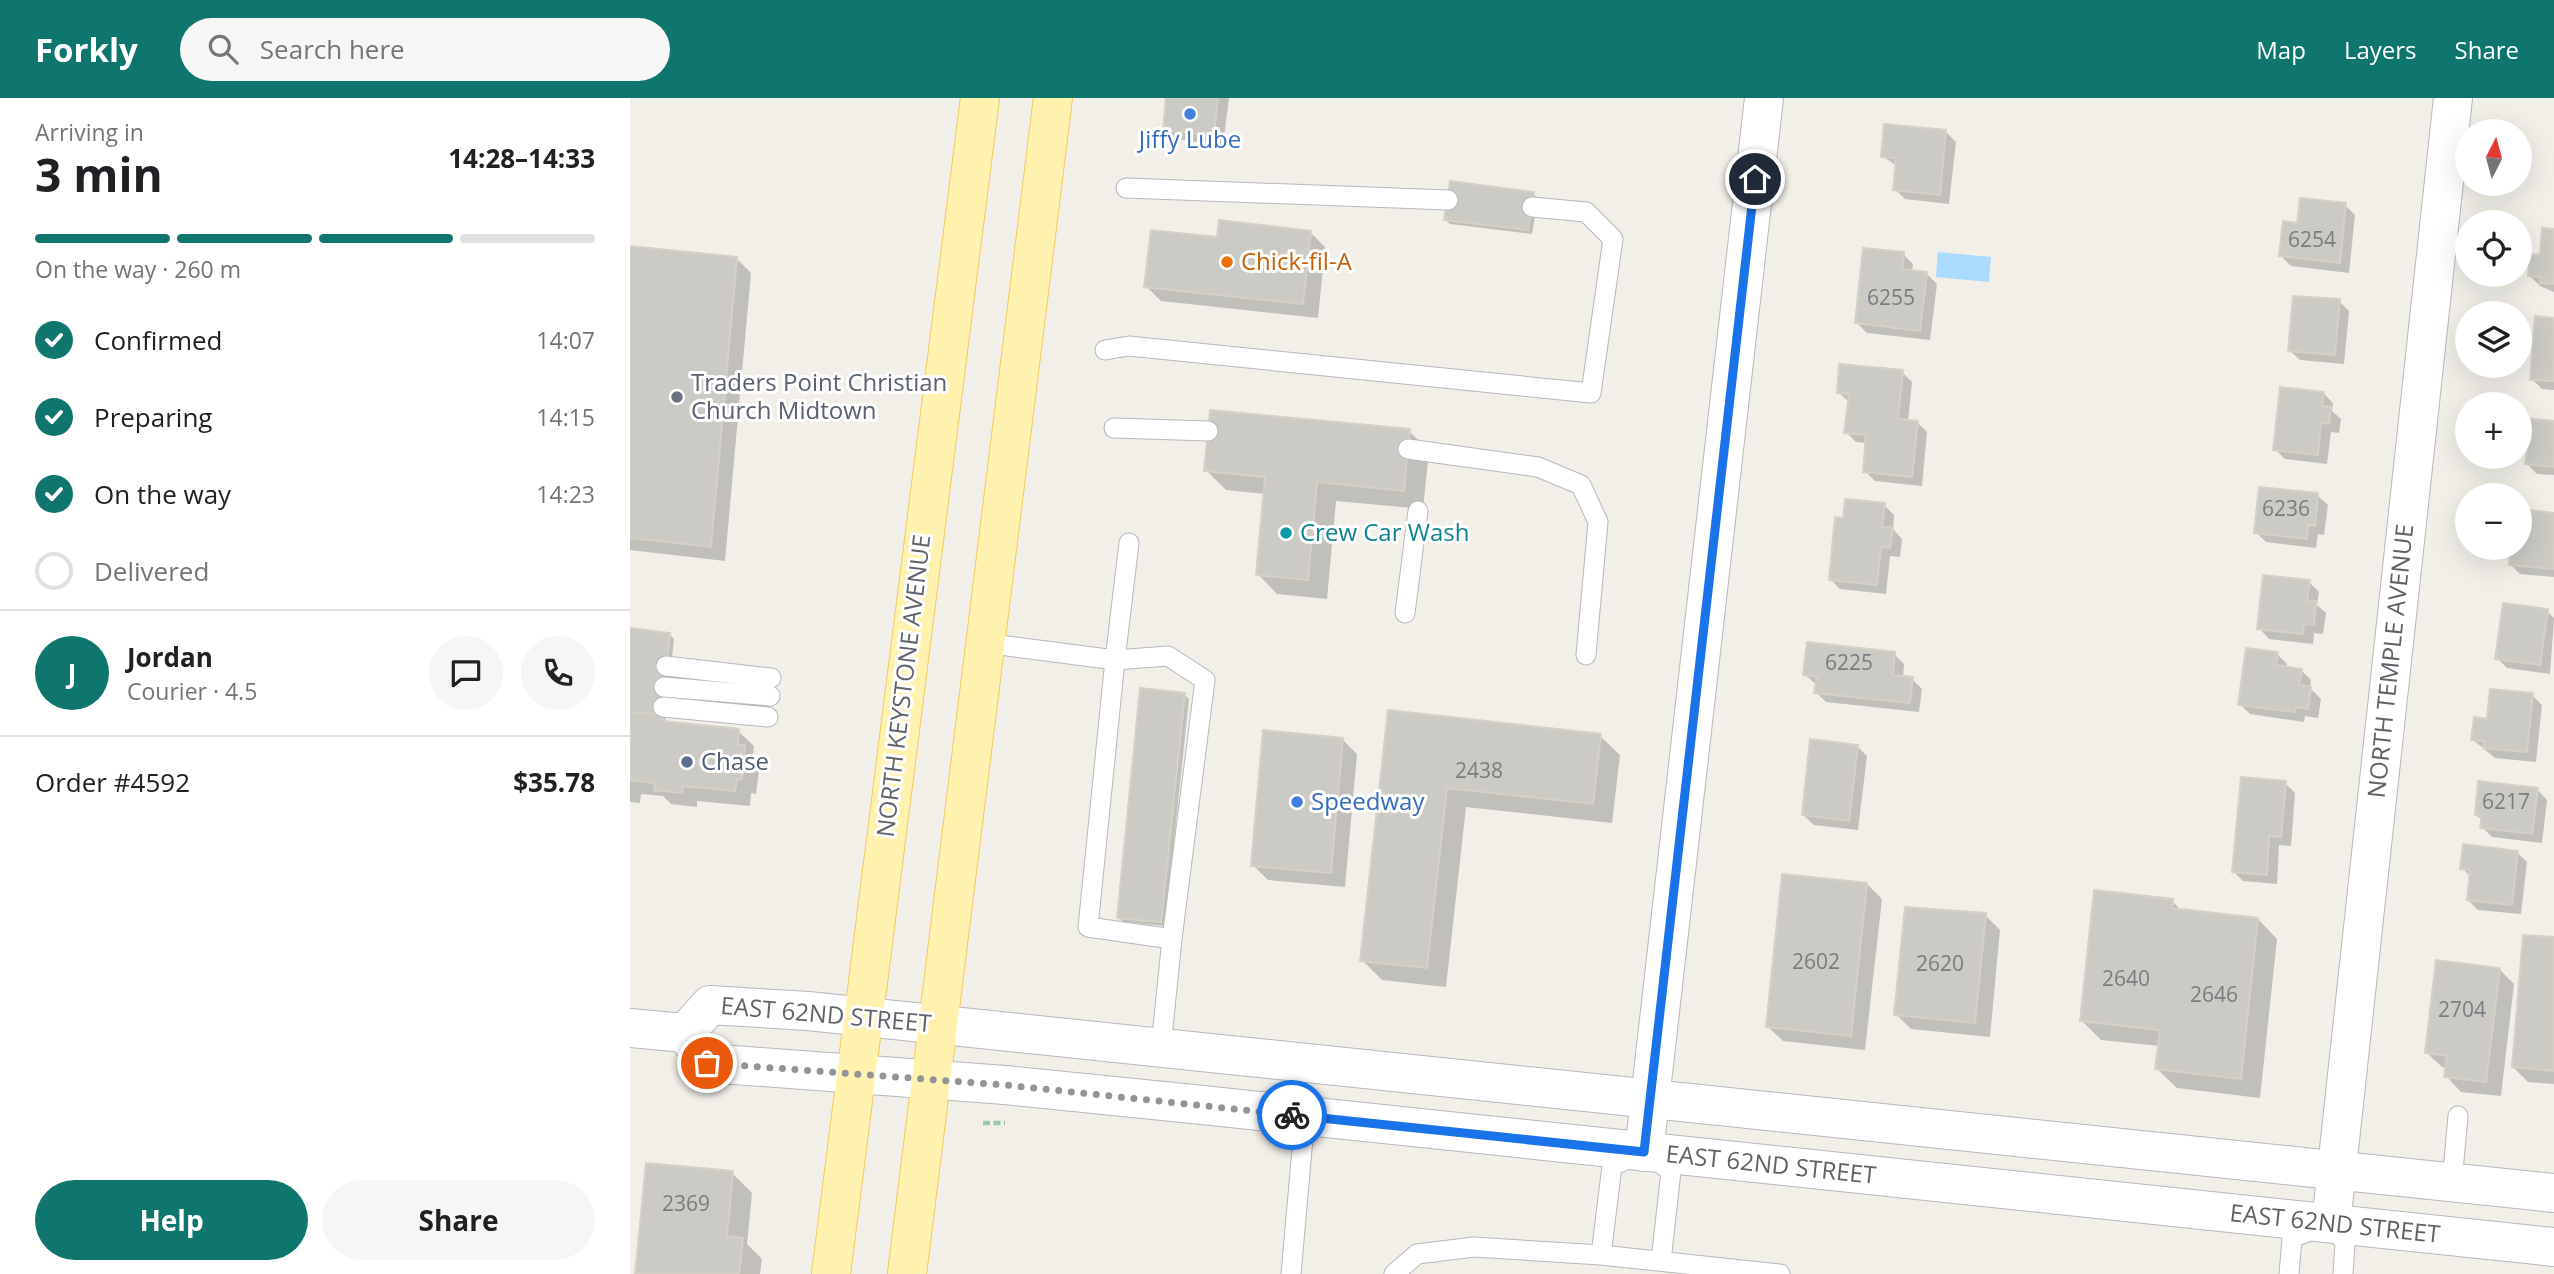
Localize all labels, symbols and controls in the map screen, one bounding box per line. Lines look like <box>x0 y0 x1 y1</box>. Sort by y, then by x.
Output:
search box <box>180 18 670 81</box>
text: Forkly <box>35 27 138 72</box>
icon: search <box>204 30 242 68</box>
text: Search here <box>260 31 405 67</box>
text: Map <box>2256 33 2306 66</box>
text: Layers <box>2344 33 2417 66</box>
text: Share <box>2455 33 2519 66</box>
marker: Jiffy Lube <box>1182 106 1198 122</box>
text: Arriving in <box>35 116 144 148</box>
north arrow <box>2455 119 2532 196</box>
map controls <box>2455 119 2532 560</box>
place label: Jiffy Lube <box>1137 122 1241 155</box>
text: 14:28–14:33 <box>448 140 595 176</box>
text: 3 min <box>35 143 163 205</box>
pin <box>1725 149 1785 209</box>
icon: home <box>1736 160 1774 198</box>
button: locate <box>2455 210 2532 287</box>
house number: 6254 <box>2288 225 2336 253</box>
place label: Chick-fil-A <box>1241 244 1353 277</box>
text: On the way · 260 m <box>35 253 241 285</box>
marker: Chick-fil-A <box>1219 254 1235 270</box>
house number: 6255 <box>1867 283 1915 311</box>
button: layers <box>2455 301 2532 378</box>
icon: check <box>35 321 73 359</box>
text: Confirmed <box>94 322 222 358</box>
text: 14:07 <box>536 324 595 356</box>
place label: Traders Point Christian Church Midtown <box>691 365 947 426</box>
marker: Traders Point Christian Church Midtown <box>669 389 685 405</box>
button: + <box>2455 392 2532 469</box>
icon: check <box>35 398 73 436</box>
text: Preparing <box>94 399 212 435</box>
text: 14:15 <box>536 401 595 433</box>
icon: check <box>35 475 73 513</box>
text: On the way <box>94 476 231 512</box>
text: 14:23 <box>536 478 595 510</box>
button: − <box>2455 483 2532 560</box>
house number: 6236 <box>2262 494 2310 522</box>
place label: Crew Car Wash <box>1300 515 1469 548</box>
street label: NORTH TEMPLE AVENUE <box>2359 522 2420 799</box>
marker: Crew Car Wash <box>1278 525 1294 541</box>
street label: NORTH KEYSTONE AVENUE <box>868 533 937 839</box>
text: Delivered <box>94 553 209 589</box>
button: chat <box>429 636 503 710</box>
button: phone <box>521 636 595 710</box>
text: Jordan <box>127 639 213 675</box>
house number: 6225 <box>1825 648 1873 676</box>
text: J <box>68 655 76 691</box>
text: Courier · 4.5 <box>127 675 257 707</box>
place label: Chase <box>701 744 769 777</box>
marker: Chase <box>679 754 695 770</box>
house number: 2438 <box>1455 756 1503 784</box>
text: Order #4592 <box>35 764 190 800</box>
text: $35.78 <box>513 764 595 800</box>
place label: Speedway <box>1311 784 1425 817</box>
house number: 6217 <box>2482 787 2530 815</box>
marker: Speedway <box>1289 794 1305 810</box>
house number: 2602 <box>1792 947 1840 975</box>
house number: 2620 <box>1916 949 1964 977</box>
house number: 2640 <box>2102 964 2150 992</box>
house number: 2646 <box>2190 980 2238 1008</box>
street label: EAST 62ND STREET <box>719 988 933 1039</box>
house number: 2704 <box>2438 995 2486 1023</box>
pin <box>677 1033 737 1093</box>
icon: bag <box>688 1044 726 1082</box>
courier <box>1257 1080 1327 1150</box>
icon: bike <box>1273 1096 1311 1134</box>
street label: EAST 62ND STREET <box>1664 1136 1878 1191</box>
button: Help <box>35 1180 308 1260</box>
button: Share <box>322 1180 595 1260</box>
house number: 2369 <box>662 1189 710 1217</box>
street label: EAST 62ND STREET <box>2228 1195 2442 1250</box>

